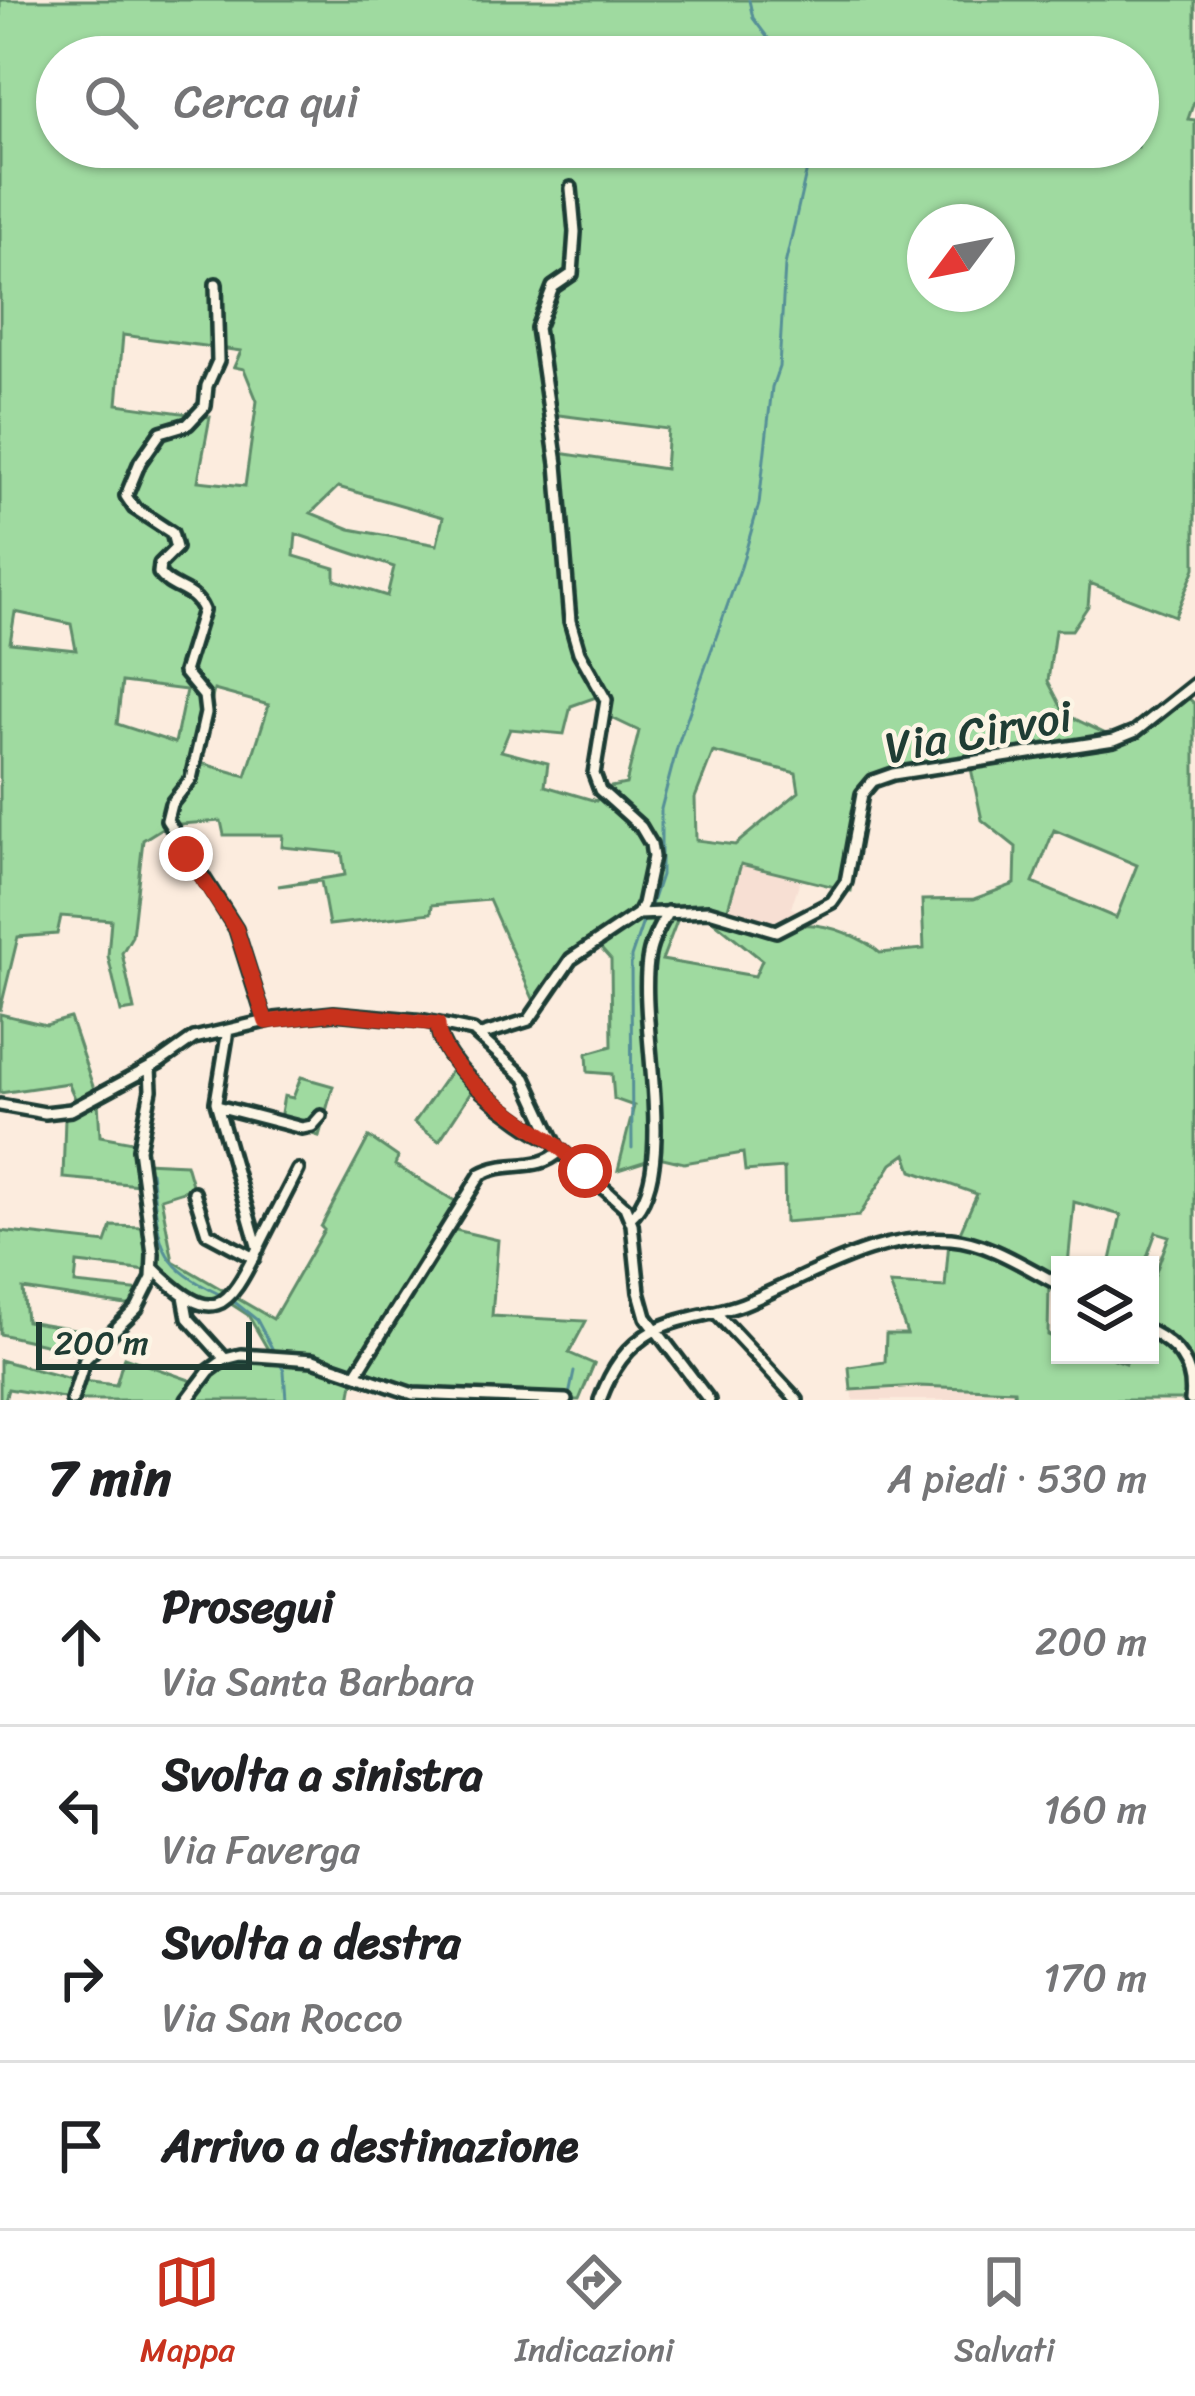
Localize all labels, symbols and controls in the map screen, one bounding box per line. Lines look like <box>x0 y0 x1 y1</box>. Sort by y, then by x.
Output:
search box <box>36 36 1159 168</box>
text: Cerca qui <box>174 62 359 142</box>
icon: search <box>78 69 144 135</box>
north arrow <box>907 204 1015 312</box>
street label: Via Cirvoi <box>878 676 1080 788</box>
route end <box>159 827 213 881</box>
route start <box>558 1144 612 1198</box>
map controls <box>1051 1256 1159 1364</box>
button: layers <box>1051 1256 1159 1364</box>
text: 200 m <box>54 1314 149 1372</box>
scale bar <box>36 1316 252 1369</box>
text: 7 min <box>48 1433 171 1523</box>
text: A piedi · 530 m <box>888 1444 1147 1513</box>
text: Prosegui <box>162 1567 334 1647</box>
text: 200 m <box>1035 1607 1147 1676</box>
icon: ahead <box>48 1609 114 1675</box>
text: Via Santa Barbara <box>162 1647 475 1716</box>
text: Svolta a sinistra <box>162 1735 483 1815</box>
text: 160 m <box>1043 1775 1147 1844</box>
icon: left <box>48 1777 114 1843</box>
text: Via Faverga <box>162 1815 360 1884</box>
text: Svolta a destra <box>162 1903 460 1983</box>
text: 170 m <box>1043 1943 1147 2012</box>
icon: right <box>48 1945 114 2011</box>
text: Via San Rocco <box>162 1983 403 2052</box>
text: Arrivo a destinazione <box>162 2106 578 2186</box>
icon: arrive <box>48 2113 114 2179</box>
tab: Mappa <box>140 2249 235 2379</box>
tab: Indicazioni <box>515 2249 674 2379</box>
tab: Salvati <box>954 2249 1055 2379</box>

